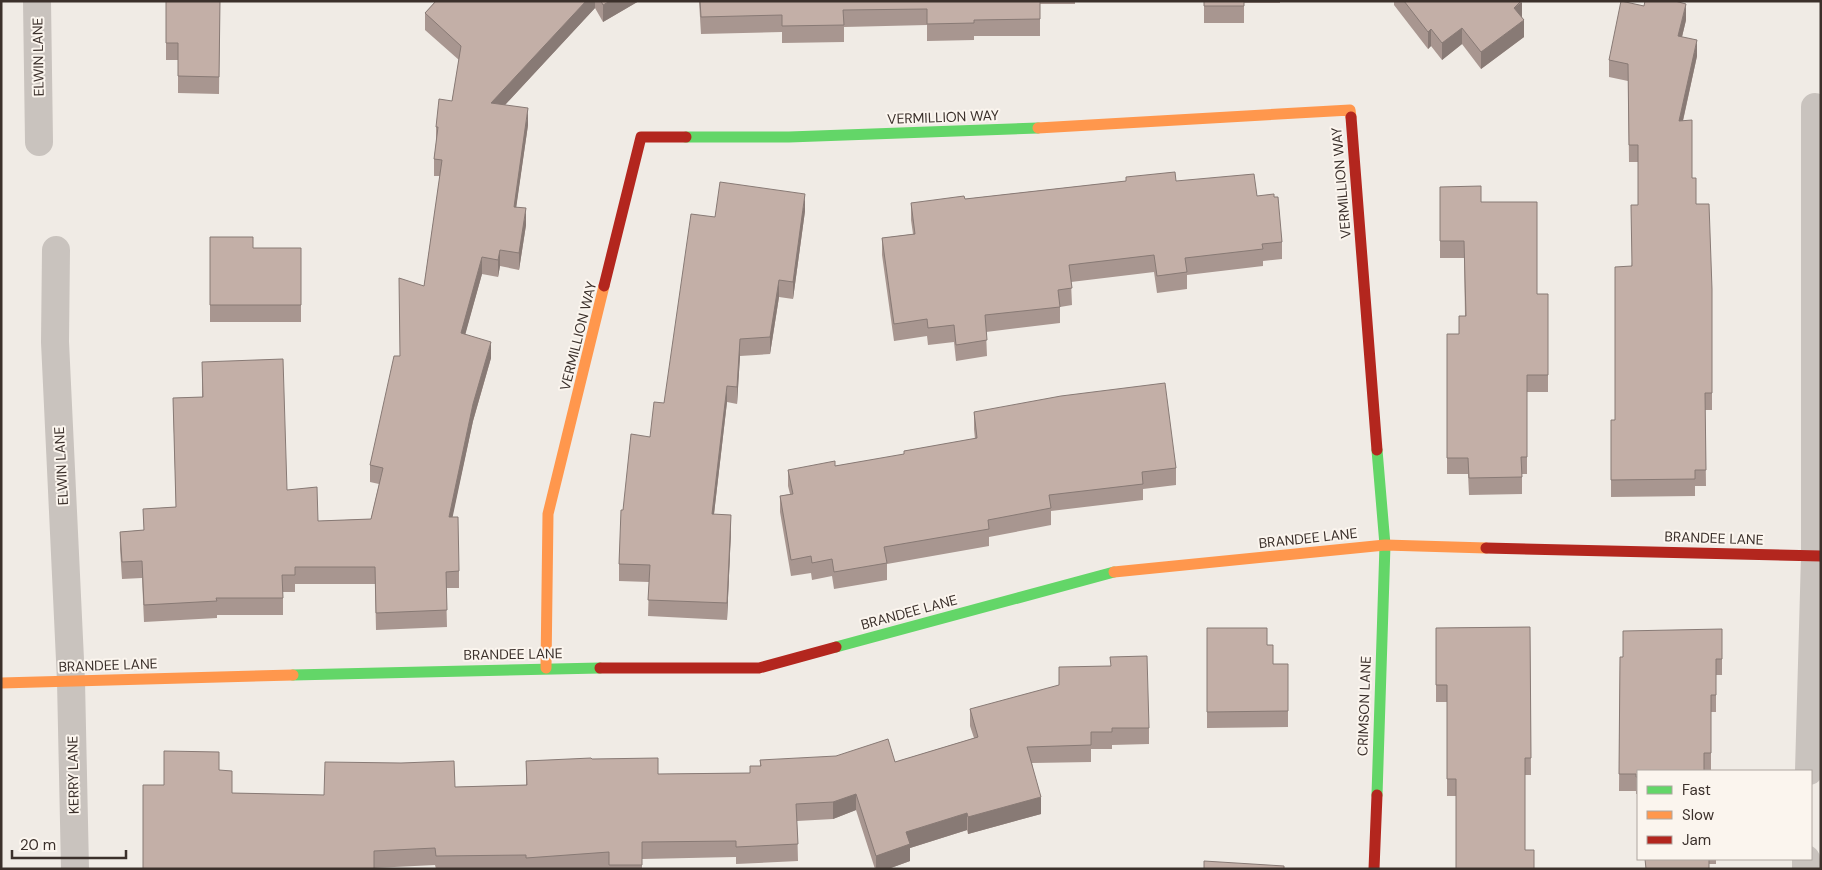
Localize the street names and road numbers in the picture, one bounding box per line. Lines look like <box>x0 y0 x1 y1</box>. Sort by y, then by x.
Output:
street label: ELWIN LANE <box>28 17 48 97</box>
street label: VERMILLION WAY <box>887 106 999 128</box>
street label: VERMILLION WAY <box>1327 126 1355 240</box>
street label: VERMILLION WAY <box>556 280 600 392</box>
street label: ELWIN LANE <box>50 426 72 506</box>
street label: BRANDEE LANE <box>1258 524 1358 552</box>
street label: BRANDEE LANE <box>1664 527 1764 549</box>
street label: BRANDEE LANE <box>859 590 959 634</box>
street label: BRANDEE LANE <box>463 644 563 664</box>
street label: BRANDEE LANE <box>58 654 158 676</box>
street label: CRIMSON LANE <box>1353 656 1375 756</box>
street label: KERRY LANE <box>63 736 83 814</box>

